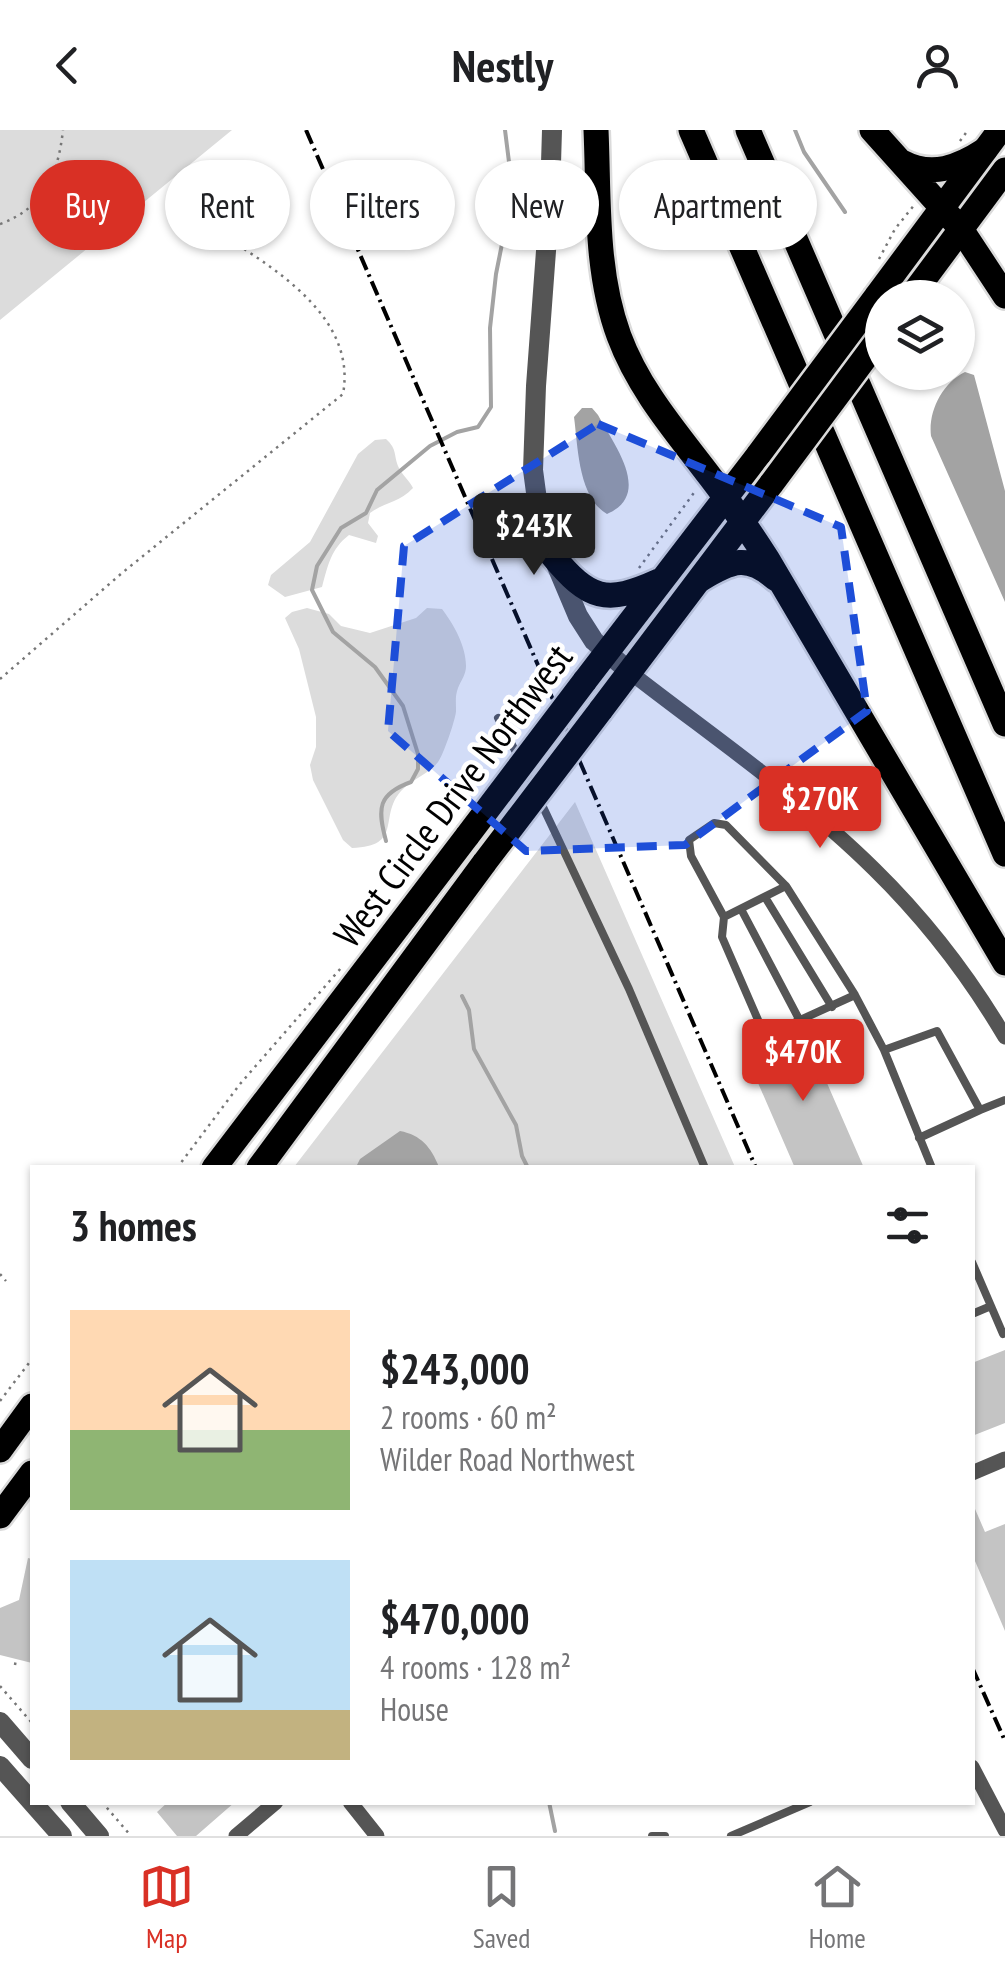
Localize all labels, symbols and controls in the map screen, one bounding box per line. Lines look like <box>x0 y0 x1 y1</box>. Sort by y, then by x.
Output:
text: Nestly <box>452 36 553 94</box>
icon: back <box>40 38 95 93</box>
icon: person <box>910 38 965 93</box>
chip: Buy <box>30 160 145 250</box>
chip: Rent <box>165 160 290 250</box>
chip: Filters <box>310 160 455 250</box>
chip: New <box>475 160 599 250</box>
chip: Apartment <box>619 160 817 250</box>
map controls <box>865 280 975 390</box>
button: layers <box>865 280 975 390</box>
pin: $243K <box>464 493 604 578</box>
text: $243K <box>495 504 573 546</box>
street label: West Circle Drive Northwest <box>322 633 582 956</box>
pin: $270K <box>750 766 890 851</box>
text: $270K <box>781 777 859 819</box>
pin: $470K <box>733 1019 873 1104</box>
text: $470K <box>764 1030 842 1072</box>
text: 3 homes <box>70 1198 197 1253</box>
icon: filters <box>880 1198 935 1253</box>
text: $243,000 <box>380 1341 530 1396</box>
icon: home <box>150 1350 270 1470</box>
text: 2 rooms · 60 m² <box>380 1396 557 1438</box>
text: Wilder Road Northwest <box>380 1438 635 1480</box>
text: $470,000 <box>380 1591 530 1646</box>
icon: home <box>150 1600 270 1720</box>
text: 4 rooms · 128 m² <box>380 1646 571 1688</box>
text: House <box>380 1688 449 1730</box>
tab: Map <box>139 1859 194 1956</box>
tab: Saved <box>473 1859 530 1956</box>
tab: Home <box>809 1859 866 1956</box>

